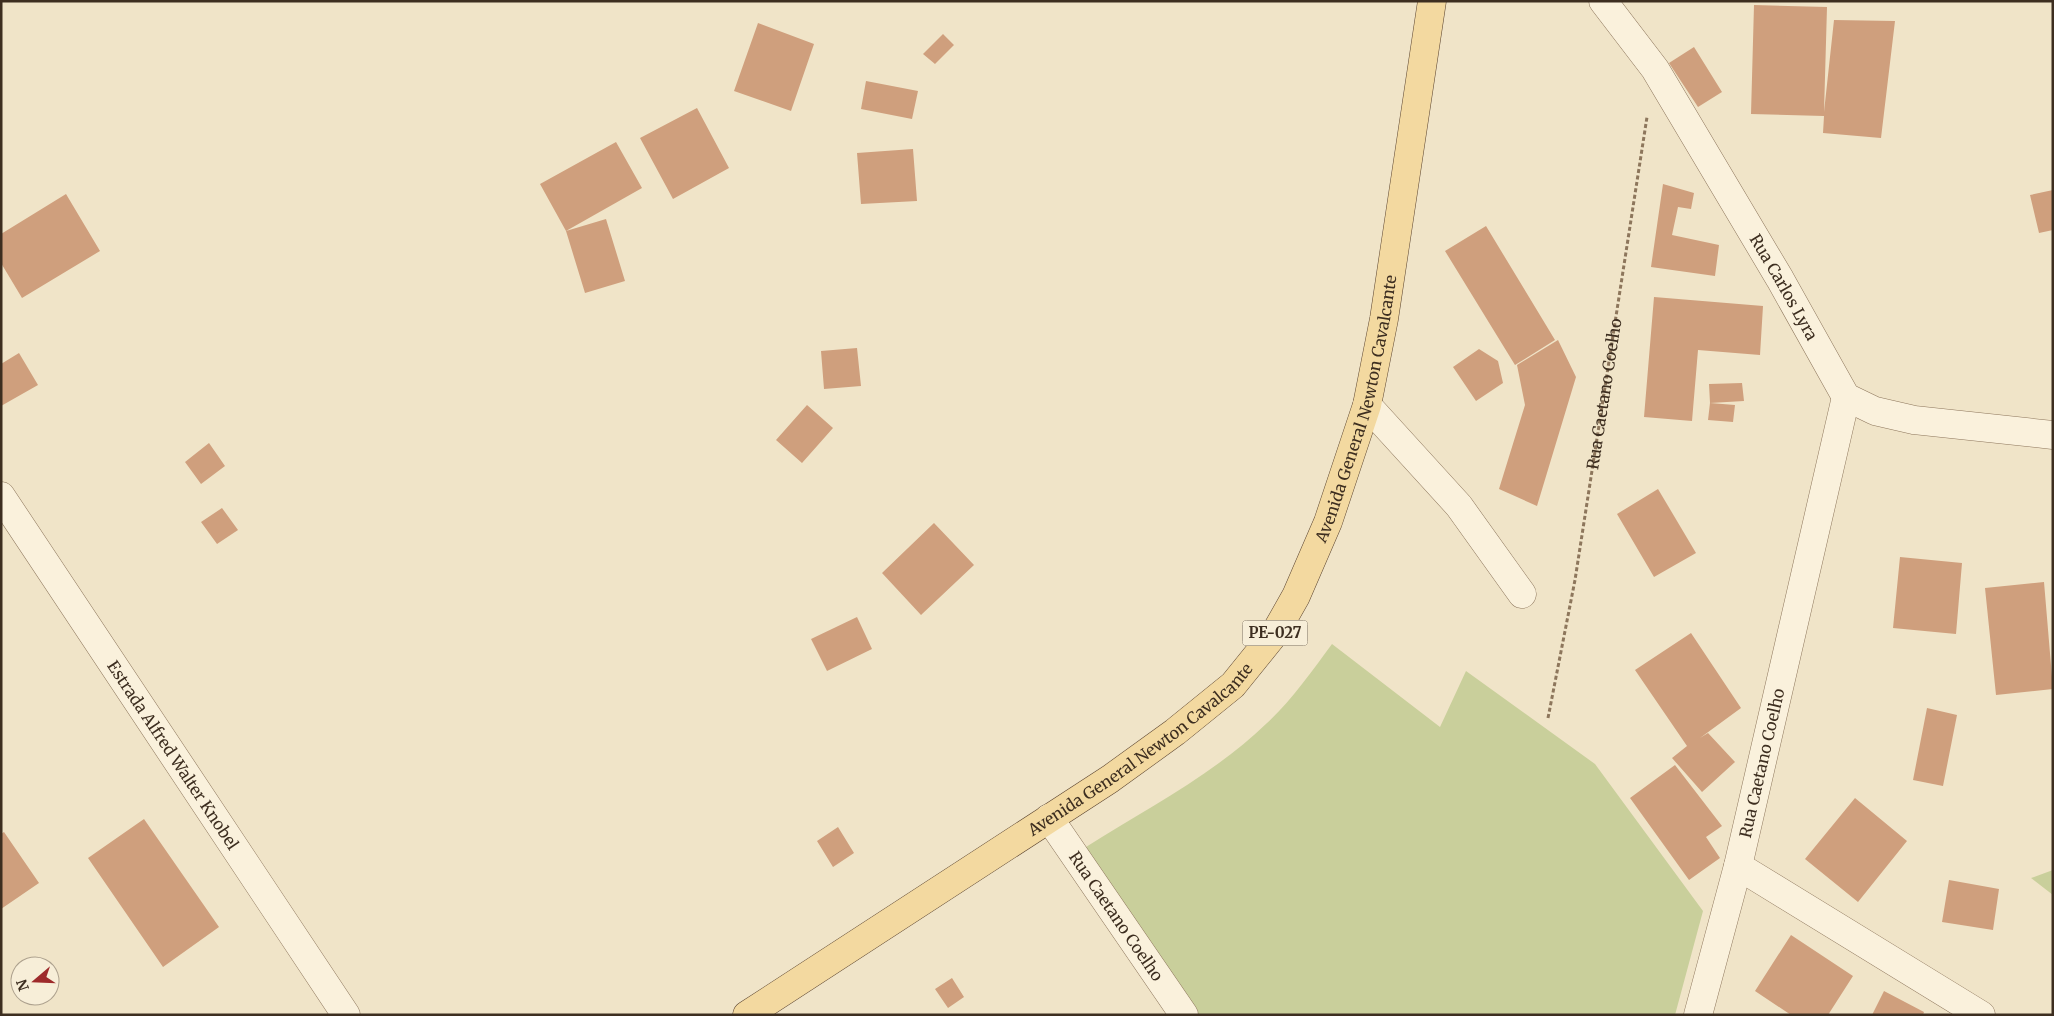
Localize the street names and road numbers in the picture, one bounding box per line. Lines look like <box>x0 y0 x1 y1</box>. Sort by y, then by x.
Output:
street label: Rua Carlos Lyra <box>1746 230 1822 344</box>
street label: Avenida General Newton Cavalcante <box>1310 274 1401 546</box>
street label: Rua Caetano Coelho <box>1582 317 1626 471</box>
road number: PE-027 <box>1242 620 1308 646</box>
street label: Estrada Alfred Walter Knobel <box>103 657 243 853</box>
street label: Avenida General Newton Cavalcante <box>1023 659 1257 840</box>
street label: Rua Caetano Coelho <box>1735 686 1789 840</box>
street label: Rua Caetano Coelho <box>1065 847 1168 985</box>

